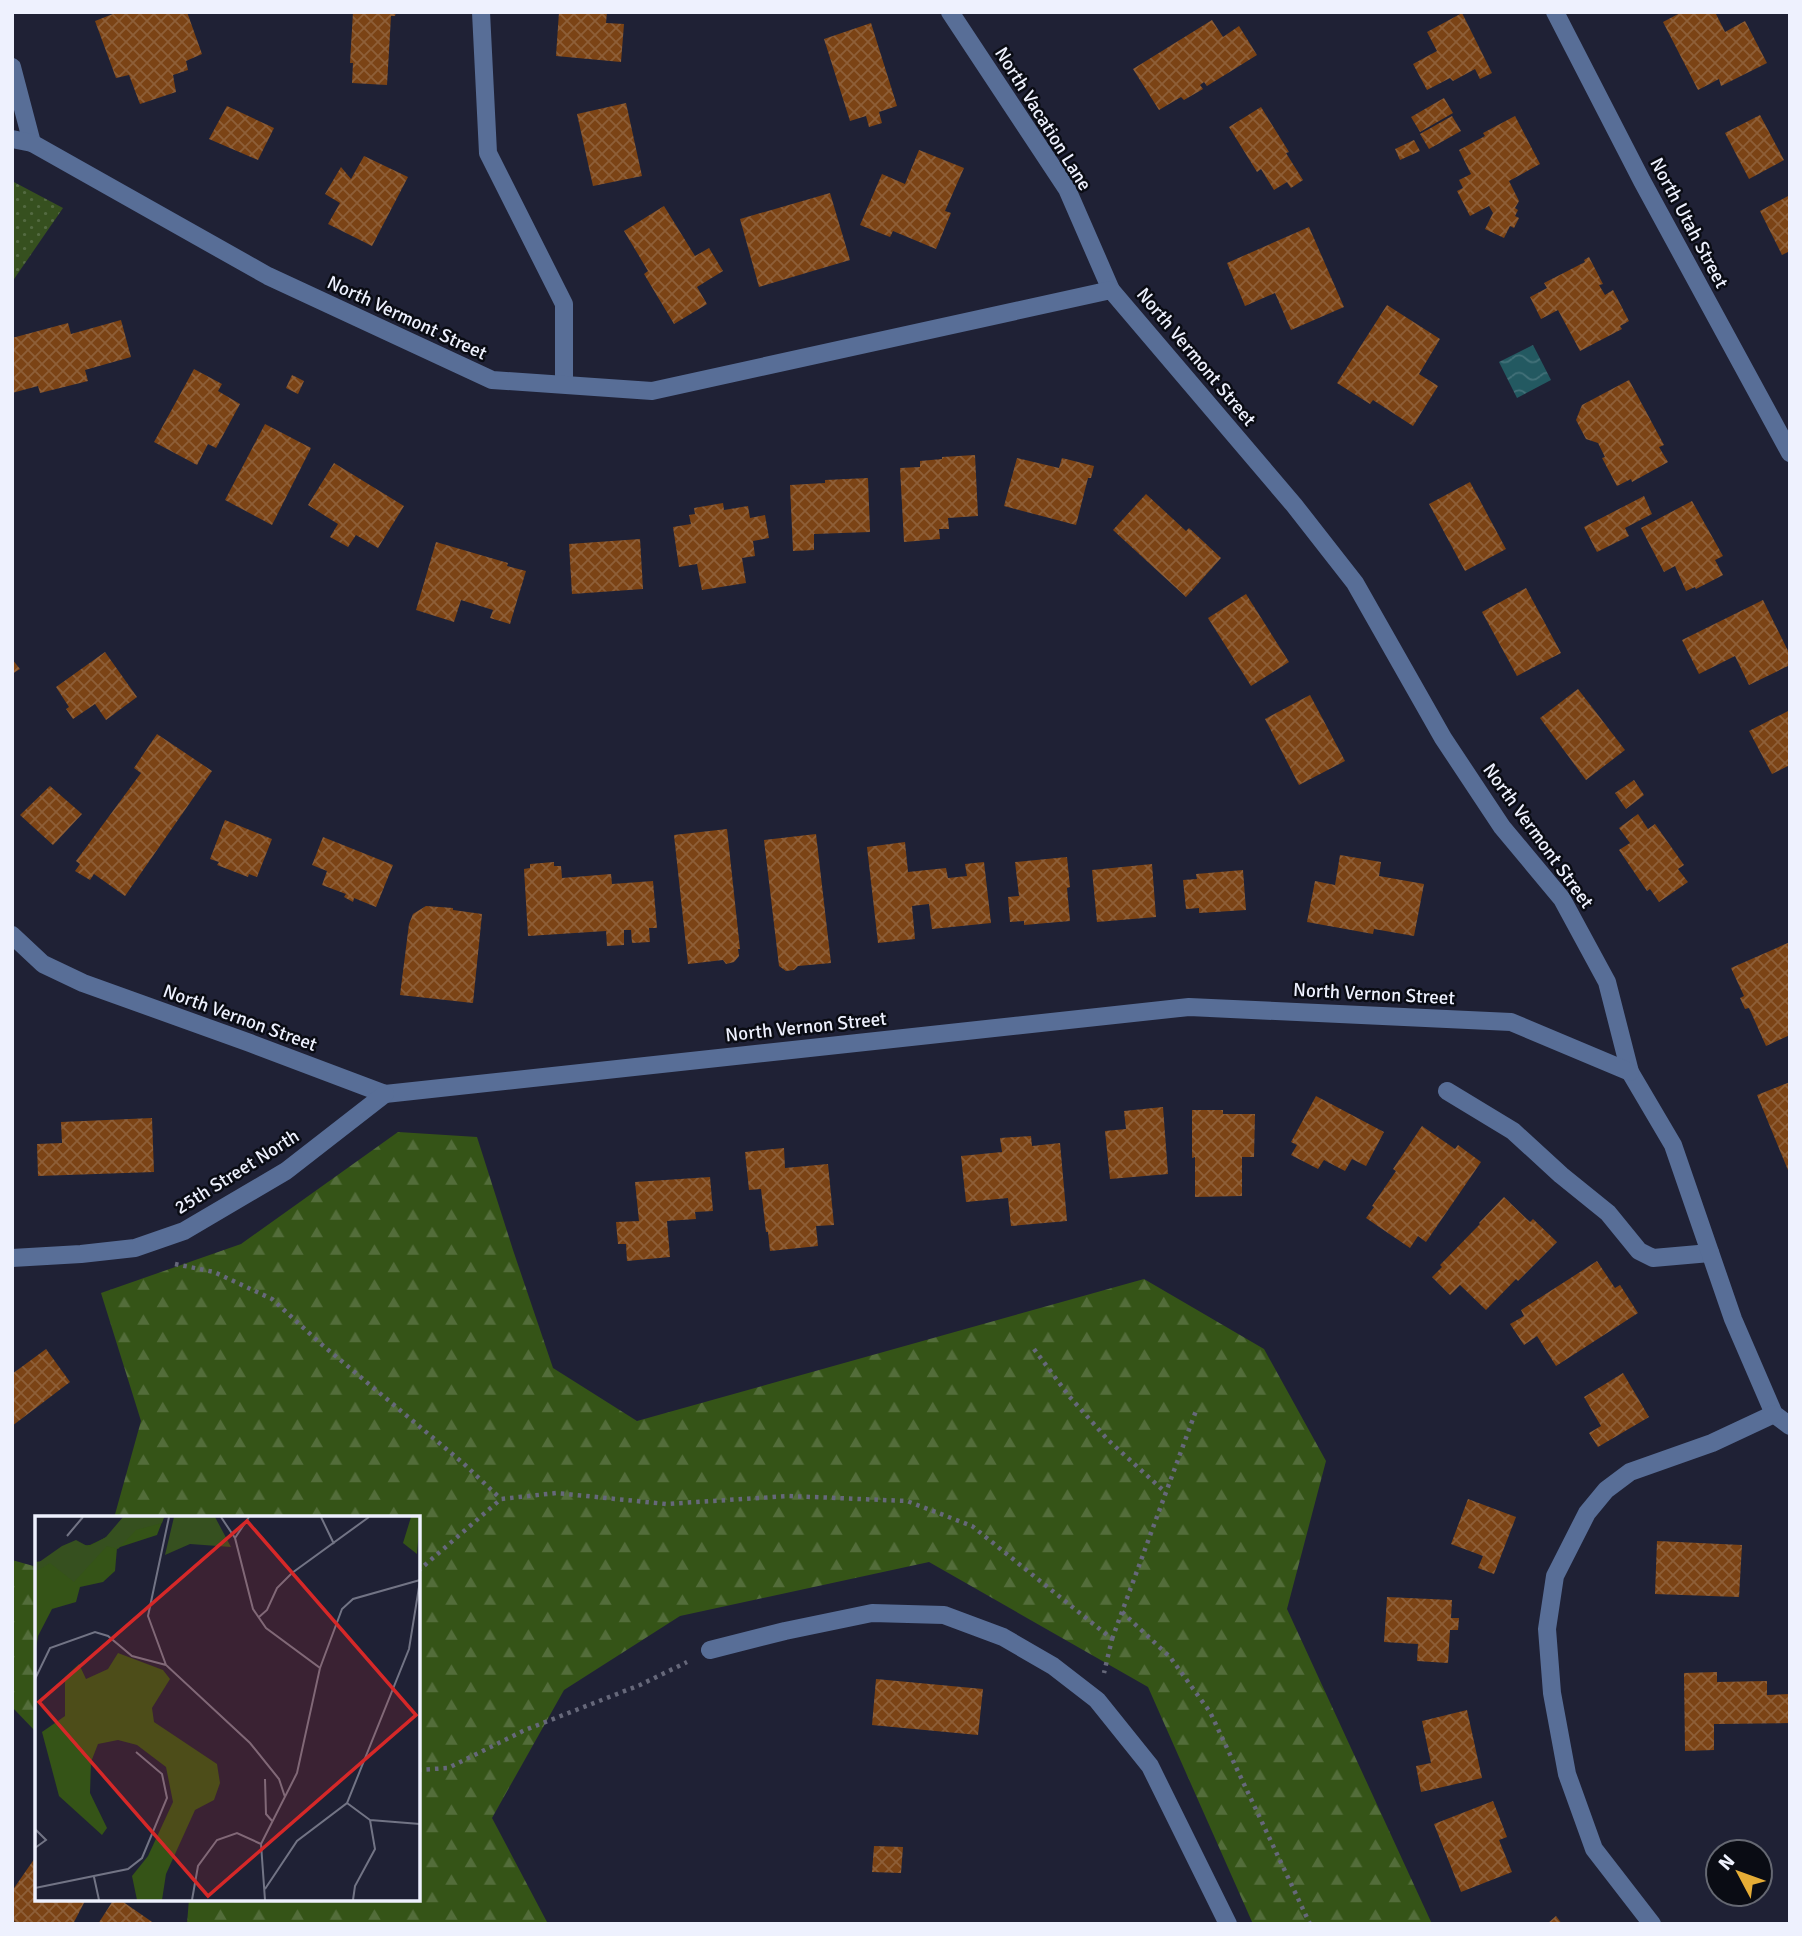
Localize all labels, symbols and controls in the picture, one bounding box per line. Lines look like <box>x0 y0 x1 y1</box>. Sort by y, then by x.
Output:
street label: North Vacation Lane <box>989 43 1097 195</box>
street label: North Utah Street <box>1645 154 1734 293</box>
street label: North Vermont Street <box>323 270 491 366</box>
street label: North Vermont Street <box>1131 283 1261 431</box>
street label: North Vermont Street <box>1477 759 1599 914</box>
street label: North Vernon Street <box>1292 978 1456 1010</box>
street label: North Vernon Street <box>160 979 321 1057</box>
street label: North Vernon Street <box>724 1007 888 1047</box>
street label: 25th Street North <box>170 1124 304 1220</box>
inset map <box>35 1516 420 1901</box>
north arrow <box>1704 1838 1774 1908</box>
text: N <box>1714 1850 1740 1875</box>

